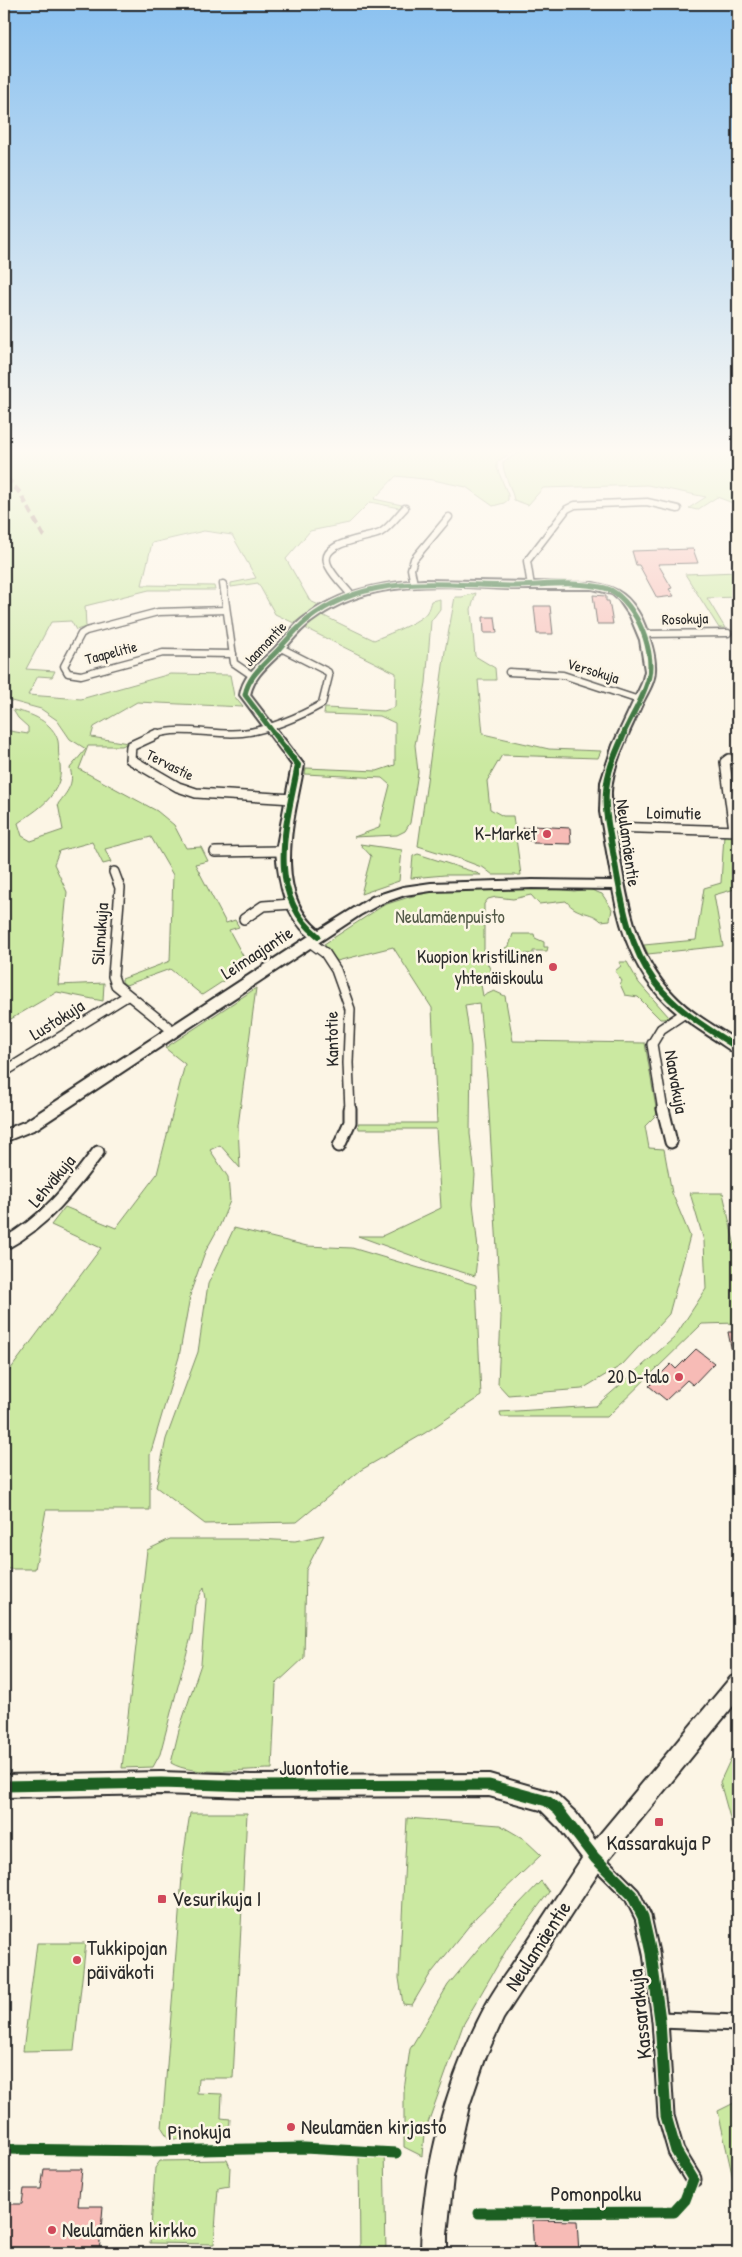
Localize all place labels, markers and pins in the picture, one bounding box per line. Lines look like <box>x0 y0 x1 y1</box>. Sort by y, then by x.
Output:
place label: K-Market <box>475 821 538 846</box>
marker: K-Market <box>541 828 553 840</box>
place label: Kuopion kristillinen yhtenäiskoulu <box>417 944 543 990</box>
marker: Kuopion kristillinen yhtenäiskoulu <box>547 961 559 973</box>
place label: 20 D-talo <box>607 1364 669 1389</box>
marker: 20 D-talo <box>673 1371 685 1383</box>
marker: Kassarakuja P <box>653 1816 665 1828</box>
place label: Kassarakuja P <box>606 1828 712 1857</box>
place label: Vesurikuja I <box>172 1884 261 1913</box>
marker: Vesurikuja I <box>156 1893 168 1905</box>
place label: Tukkipojan päiväkoti <box>87 1933 167 1986</box>
marker: Tukkipojan päiväkoti <box>71 1954 83 1966</box>
place label: Neulamäen kirjasto <box>301 2112 446 2141</box>
marker: Neulamäen kirjasto <box>285 2121 297 2133</box>
place label: Neulamäen kirkko <box>62 2215 196 2244</box>
marker: Neulamäen kirkko <box>46 2224 58 2236</box>

